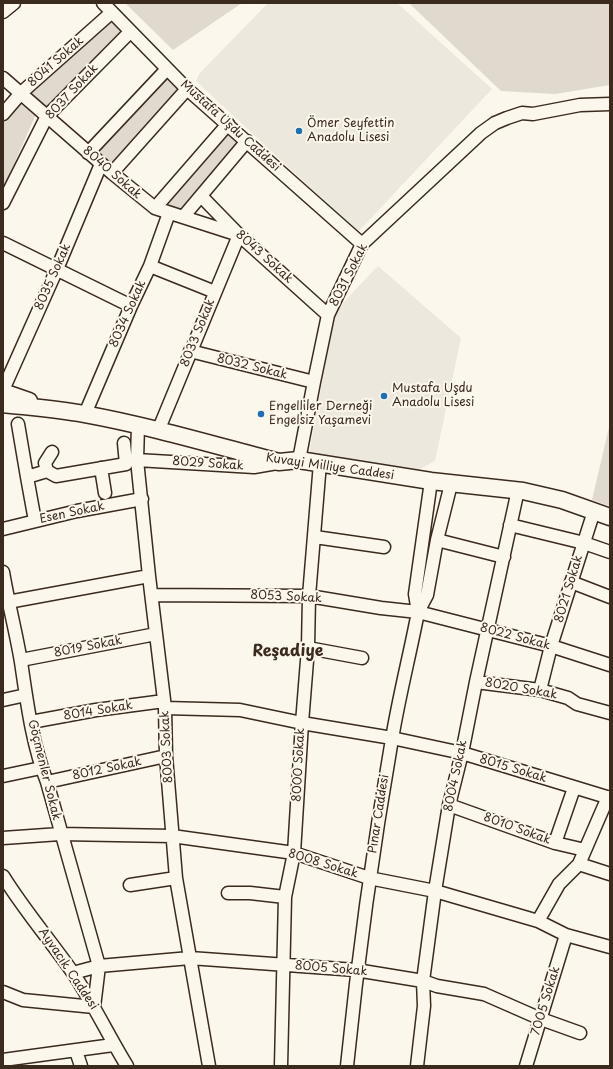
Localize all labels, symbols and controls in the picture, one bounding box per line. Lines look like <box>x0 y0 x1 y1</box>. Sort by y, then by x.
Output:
street label: 8041 Sokak <box>25 34 87 90</box>
street label: 8037 Sokak <box>43 61 101 123</box>
street label: Mustafa Uşdu Caddesi <box>177 77 283 175</box>
place label: Ömer Seyfettin Anadolu Lisesi <box>307 117 394 145</box>
marker: Ömer Seyfettin Anadolu Lisesi <box>294 126 304 136</box>
street label: 8040 Sokak <box>80 144 144 202</box>
street label: 8043 Sokak <box>232 228 296 286</box>
street label: 8035 Sokak <box>32 241 74 313</box>
street label: 8031 Sokak <box>327 241 371 309</box>
street label: 8034 Sokak <box>107 278 149 350</box>
street label: 8033 Sokak <box>178 297 218 369</box>
street label: 8032 Sokak <box>215 351 289 383</box>
place label: Mustafa Uşdu Anadolu Lisesi <box>392 382 474 410</box>
marker: Mustafa Uşdu Anadolu Lisesi <box>379 391 389 401</box>
place label: Engelliler Derneği Engelsiz Yaşamevi <box>269 400 372 428</box>
marker: Engelliler Derneği Engelsiz Yaşamevi <box>256 409 266 419</box>
street label: Kuvayi Milliye Caddesi <box>265 451 395 483</box>
street label: 8029 Sokak <box>172 454 244 474</box>
street label: Esen Sokak <box>38 499 106 527</box>
street label: 8021 Sokak <box>552 553 586 625</box>
street label: 8053 Sokak <box>250 588 322 606</box>
street label: 8022 Sokak <box>478 621 552 653</box>
street label: 8019 Sokak <box>53 633 123 661</box>
district label: Reşadiye <box>252 642 324 662</box>
street label: 8020 Sokak <box>484 676 558 702</box>
street label: 8014 Sokak <box>62 698 134 724</box>
street label: 8003 Sokak <box>158 710 176 784</box>
street label: Göçmenler Sokak <box>25 718 63 822</box>
street label: 8000 Sokak <box>290 728 308 802</box>
street label: 8004 Sokak <box>441 739 471 813</box>
street label: 8015 Sokak <box>478 752 548 786</box>
street label: 8012 Sokak <box>71 755 143 783</box>
street label: Pınar Caddesi <box>366 774 392 854</box>
street label: 8010 Sokak <box>482 810 552 848</box>
street label: 8008 Sokak <box>286 847 360 881</box>
street label: Ayvacık Caddesi <box>35 925 101 1013</box>
street label: 8005 Sokak <box>294 959 368 979</box>
street label: 7005 Sokak <box>529 965 563 1037</box>

